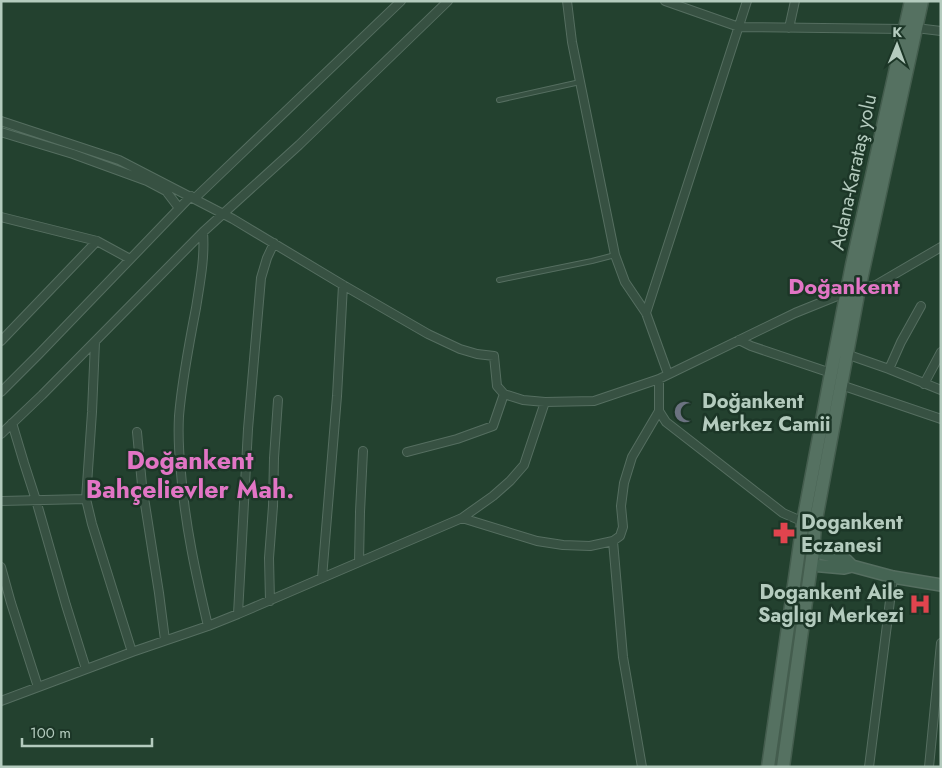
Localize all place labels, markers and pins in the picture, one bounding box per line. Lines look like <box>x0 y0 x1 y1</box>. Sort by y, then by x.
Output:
place label: Doğankent Merkez Camii <box>702 387 831 439</box>
mosque icon: Doğankent Merkez Camii <box>672 399 698 425</box>
place label: Dogankent Eczanesi <box>801 508 903 560</box>
pharmacy icon: Dogankent Eczanesi <box>771 520 797 546</box>
place label: Dogankent Aile Saglıgı Merkezi <box>758 578 904 630</box>
hospital icon: Dogankent Aile Saglıgı Merkezi <box>907 591 933 617</box>

